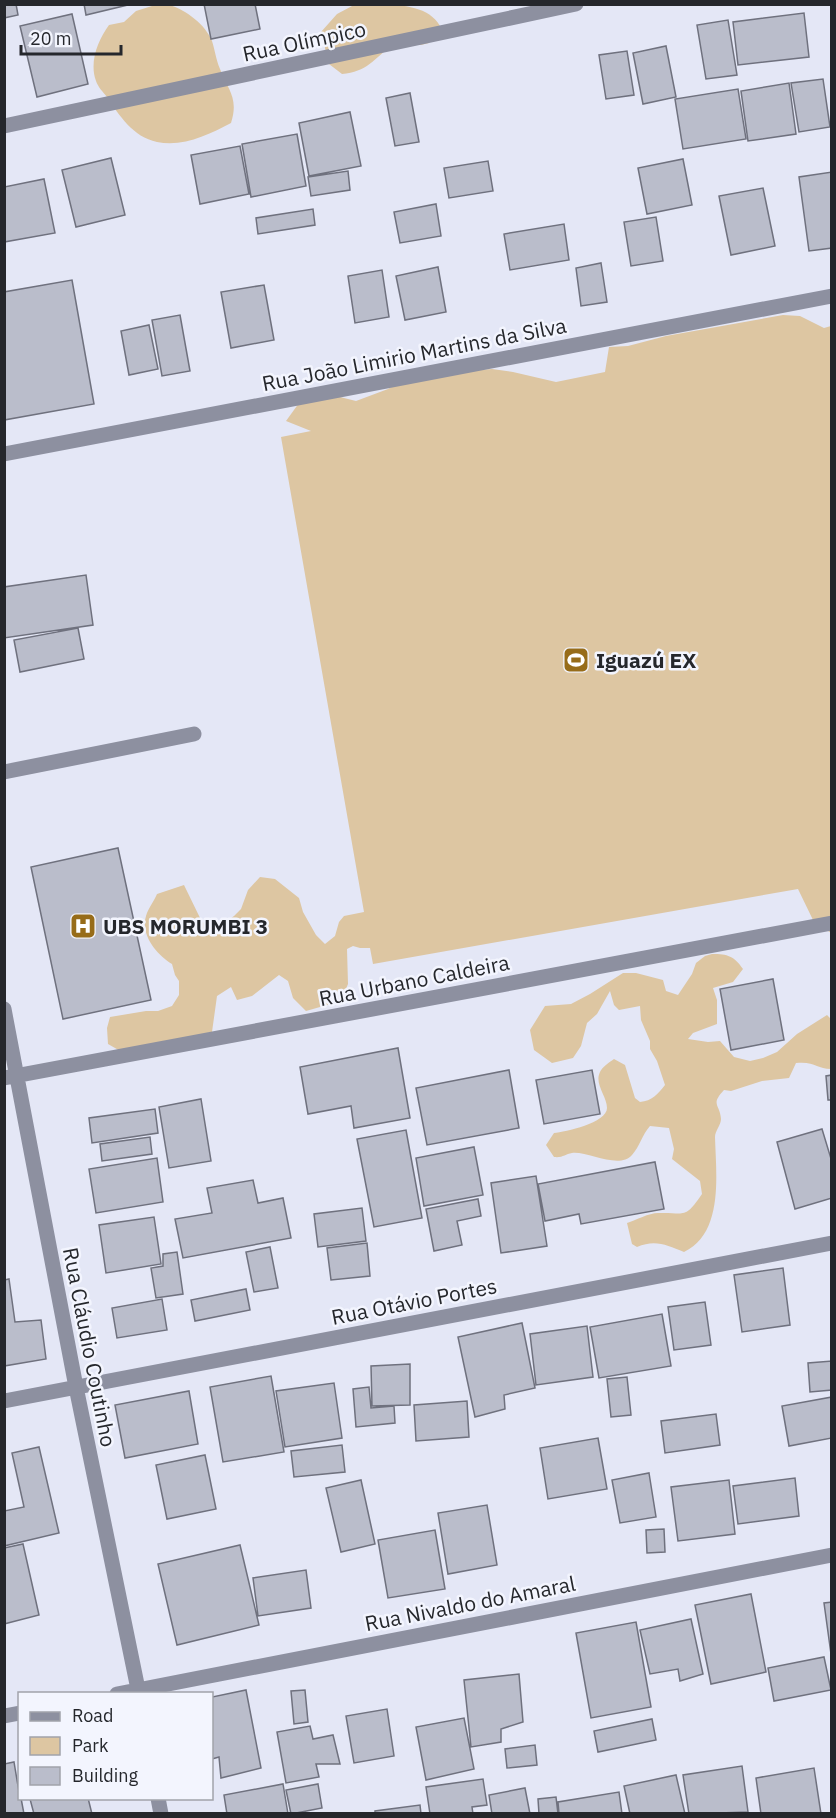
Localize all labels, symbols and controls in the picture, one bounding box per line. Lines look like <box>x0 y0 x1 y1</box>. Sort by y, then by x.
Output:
street label: Rua Olímpico <box>240 14 368 68</box>
scale bar <box>21 18 122 56</box>
text: 20 m <box>30 27 72 50</box>
street label: Rua João Limirio Martins da Silva <box>259 311 569 397</box>
sports icon: Iguazú EX <box>561 645 591 675</box>
place label: Iguazú EX <box>596 646 696 674</box>
hospital icon: UBS MORUMBI 3 <box>68 911 98 941</box>
place label: UBS MORUMBI 3 <box>103 912 268 940</box>
street label: Rua Urbano Caldeira <box>316 948 512 1012</box>
street label: Rua Cláudio Coutinho <box>57 1245 123 1449</box>
street label: Rua Otávio Portes <box>329 1271 499 1331</box>
street label: Rua Nivaldo do Amaral <box>362 1569 578 1637</box>
legend <box>18 1692 213 1800</box>
text: Road <box>72 1704 113 1727</box>
text: Park <box>72 1734 109 1757</box>
text: Building <box>72 1764 139 1787</box>

